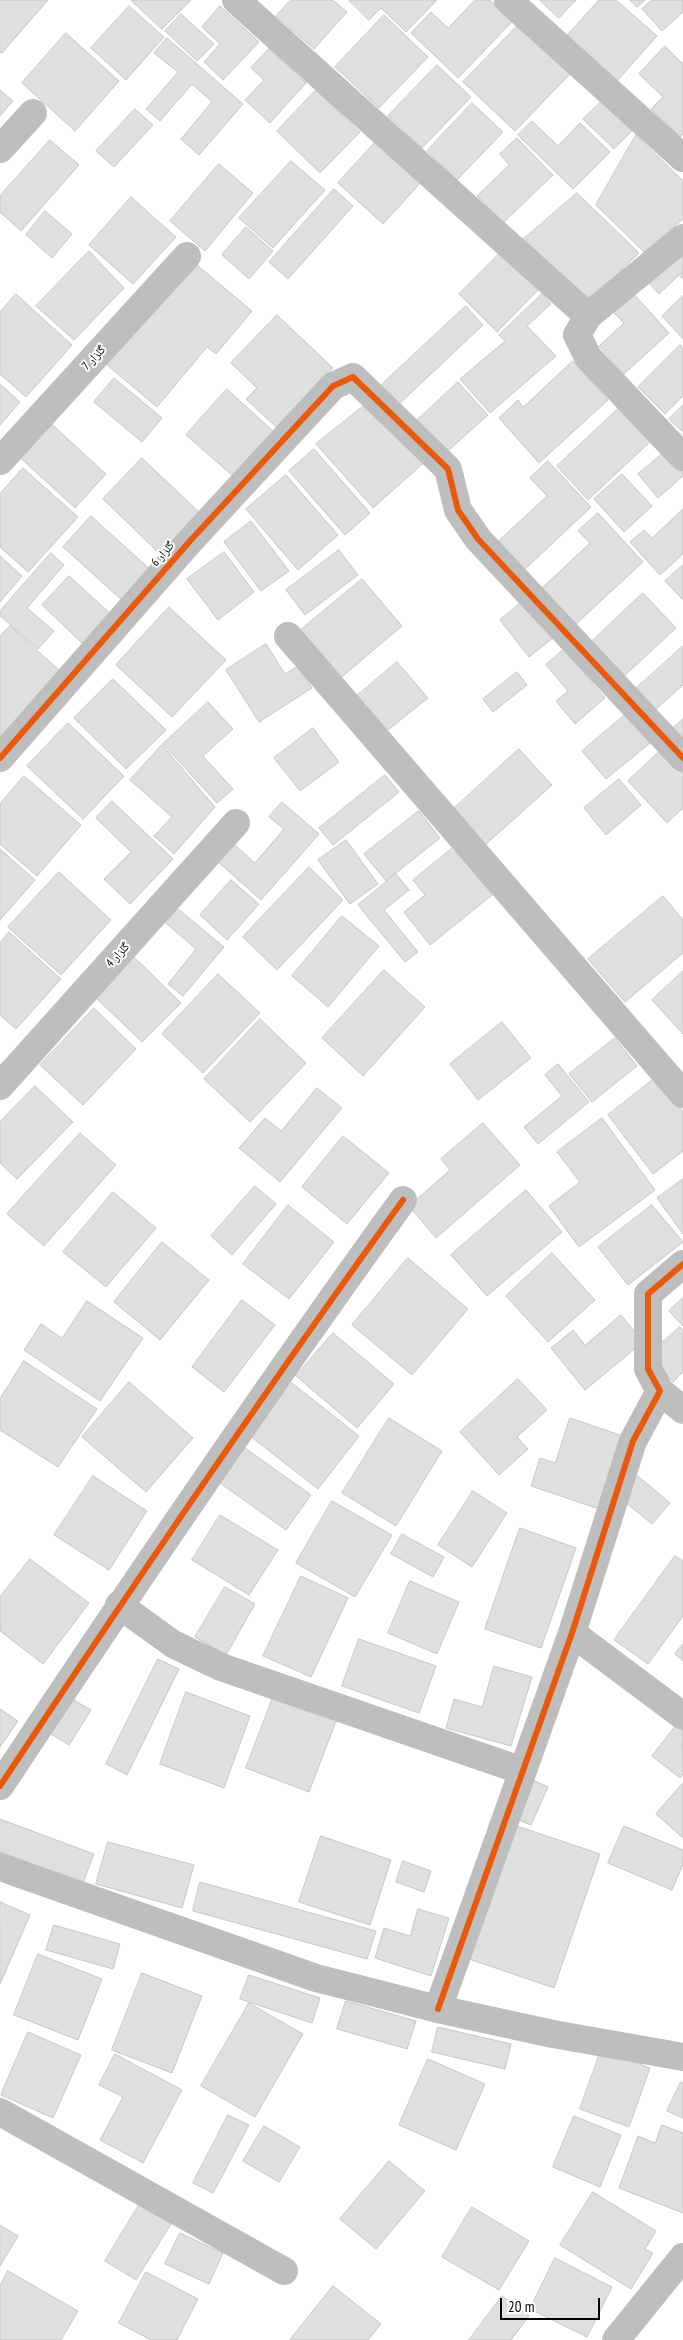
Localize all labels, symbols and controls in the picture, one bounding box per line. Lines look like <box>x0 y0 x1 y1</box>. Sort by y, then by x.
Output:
street label: گلزار 7 <box>79 343 109 373</box>
street label: گلزار 6 <box>148 539 178 569</box>
street label: گلزار 4 <box>103 940 133 970</box>
scale bar <box>503 2288 603 2320</box>
text: 20 m <box>508 2297 534 2316</box>

